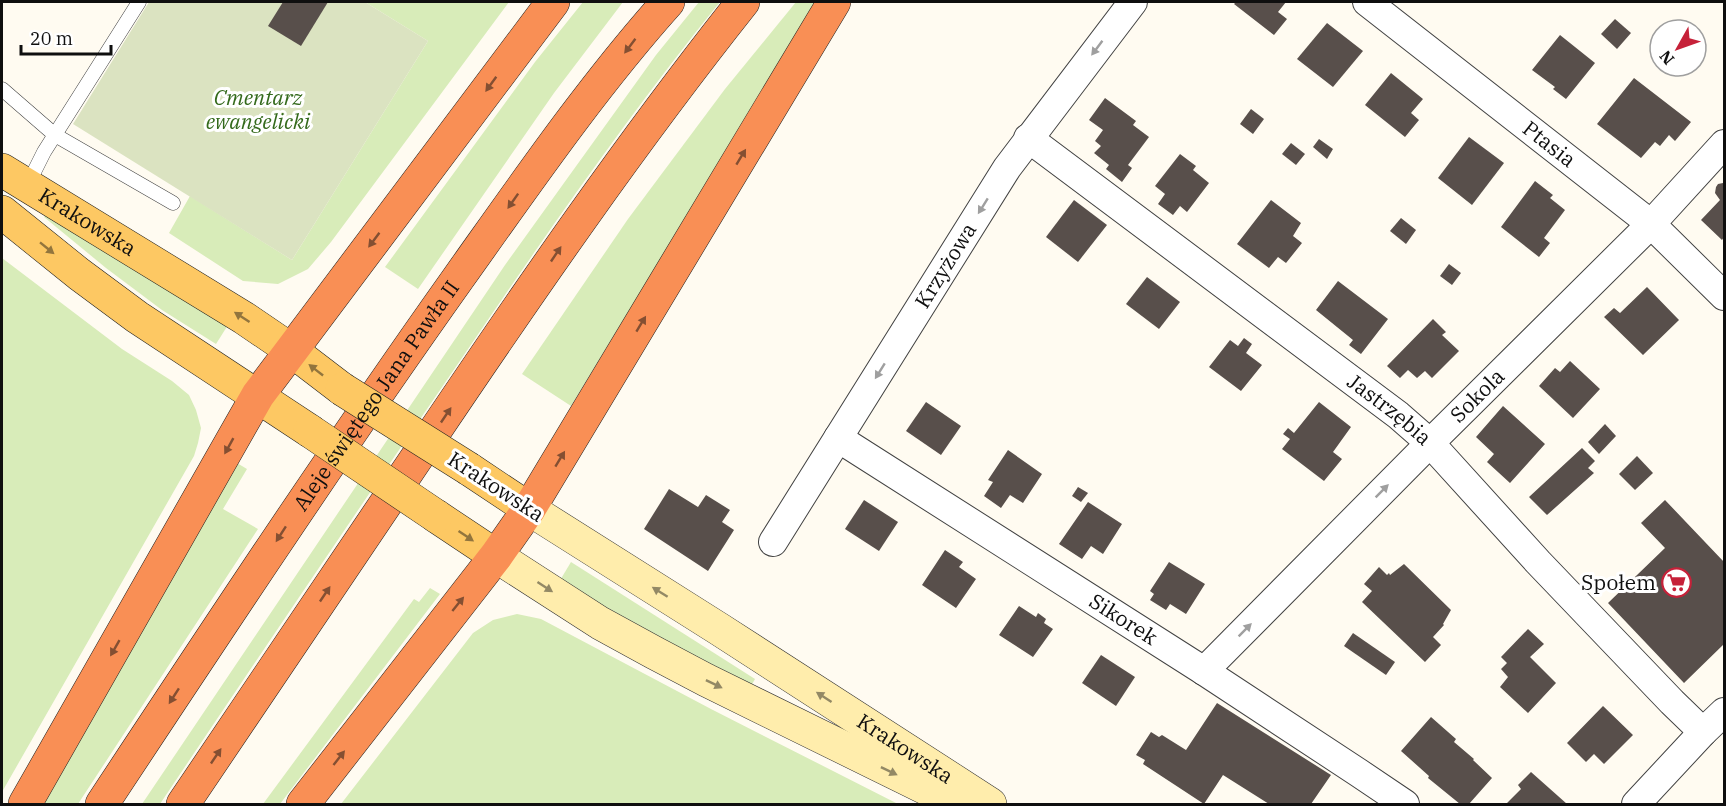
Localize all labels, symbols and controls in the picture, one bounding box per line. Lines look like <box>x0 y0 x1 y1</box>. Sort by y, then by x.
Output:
scale bar <box>21 18 111 56</box>
north arrow <box>1648 18 1708 78</box>
text: 20 m <box>30 27 73 50</box>
one-way arrow <box>624 37 636 53</box>
one-way arrow <box>1091 40 1104 56</box>
text: N <box>1655 46 1678 69</box>
one-way arrow <box>485 75 497 91</box>
park label: Cmentarz ewangelicki <box>206 83 311 135</box>
street label: Ptasia <box>1517 114 1582 173</box>
one-way arrow <box>736 148 746 165</box>
street label: Krakowska <box>34 181 142 262</box>
one-way arrow <box>507 194 519 209</box>
one-way arrow <box>978 198 989 214</box>
street label: Krzyżowa <box>908 217 982 313</box>
one-way arrow <box>368 232 381 248</box>
one-way arrow <box>39 242 55 255</box>
one-way arrow <box>550 247 562 263</box>
street label: Aleje świętego Jana Pawła II <box>286 275 465 516</box>
one-way arrow <box>235 311 251 323</box>
one-way arrow <box>635 316 646 332</box>
street label: Sokola <box>1444 362 1510 428</box>
one-way arrow <box>308 363 324 376</box>
one-way arrow <box>874 363 886 379</box>
street label: Jastrzębia <box>1342 367 1438 451</box>
one-way arrow <box>440 407 451 423</box>
one-way arrow <box>224 438 234 455</box>
street label: Krakowska <box>443 445 550 528</box>
one-way arrow <box>554 451 565 467</box>
one-way arrow <box>1375 485 1389 499</box>
one-way arrow <box>275 525 287 541</box>
one-way arrow <box>458 530 474 541</box>
supermarket icon: Społem <box>1661 567 1693 599</box>
place label: Społem <box>1581 568 1656 596</box>
one-way arrow <box>537 582 554 593</box>
one-way arrow <box>319 586 330 602</box>
one-way arrow <box>652 587 668 598</box>
street label: Sikorek <box>1084 587 1164 651</box>
one-way arrow <box>452 596 465 612</box>
one-way arrow <box>1237 623 1251 637</box>
one-way arrow <box>110 640 121 656</box>
one-way arrow <box>706 680 723 689</box>
one-way arrow <box>168 688 179 705</box>
one-way arrow <box>816 692 832 703</box>
street label: Krakowska <box>852 707 959 790</box>
one-way arrow <box>210 748 221 764</box>
one-way arrow <box>332 751 344 766</box>
one-way arrow <box>880 766 898 776</box>

